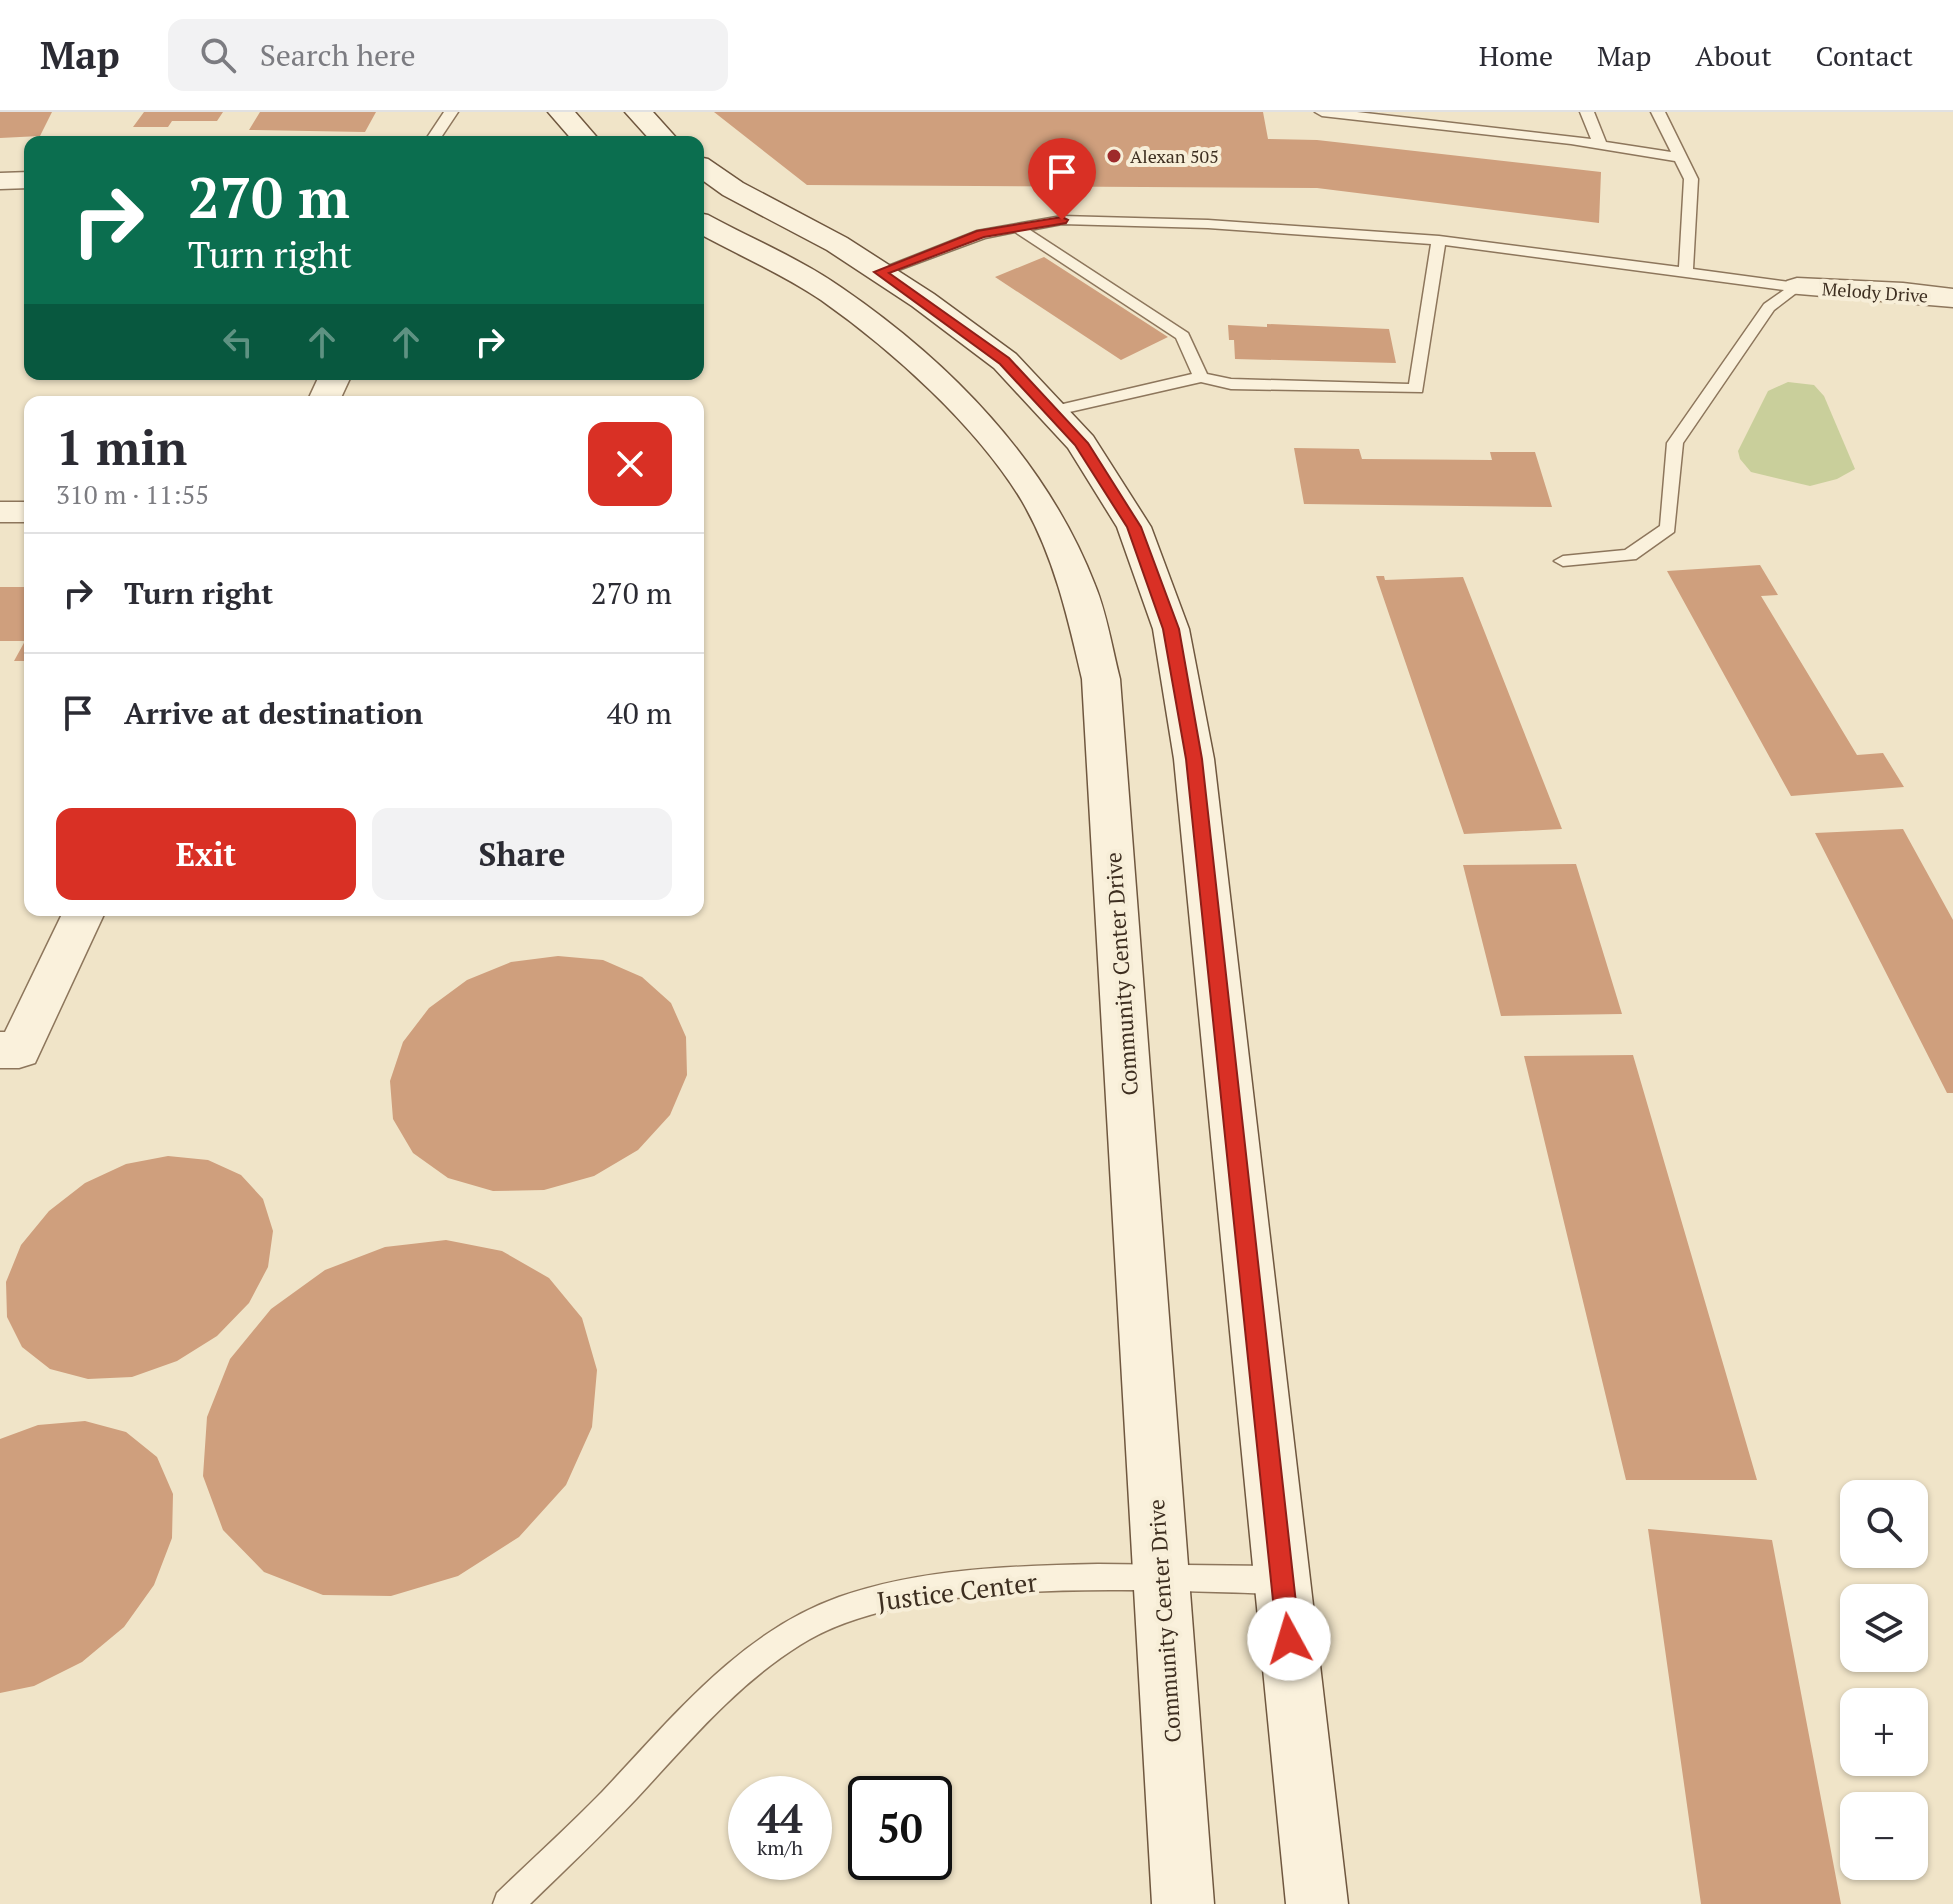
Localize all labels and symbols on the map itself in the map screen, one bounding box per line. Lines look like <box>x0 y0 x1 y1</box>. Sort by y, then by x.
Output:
pin <box>1028 138 1096 220</box>
place label: Alexan 505 <box>1130 144 1219 168</box>
marker: Alexan 505 <box>1105 147 1123 165</box>
street label: Melody Drive <box>1821 276 1929 308</box>
street label: Community Center Drive <box>1098 851 1144 1097</box>
street label: Community Center Drive <box>1141 1498 1187 1744</box>
street label: Justice Center <box>875 1564 1039 1618</box>
position arrow <box>1247 1597 1331 1681</box>
speed limit sign: 50 <box>848 1776 952 1880</box>

